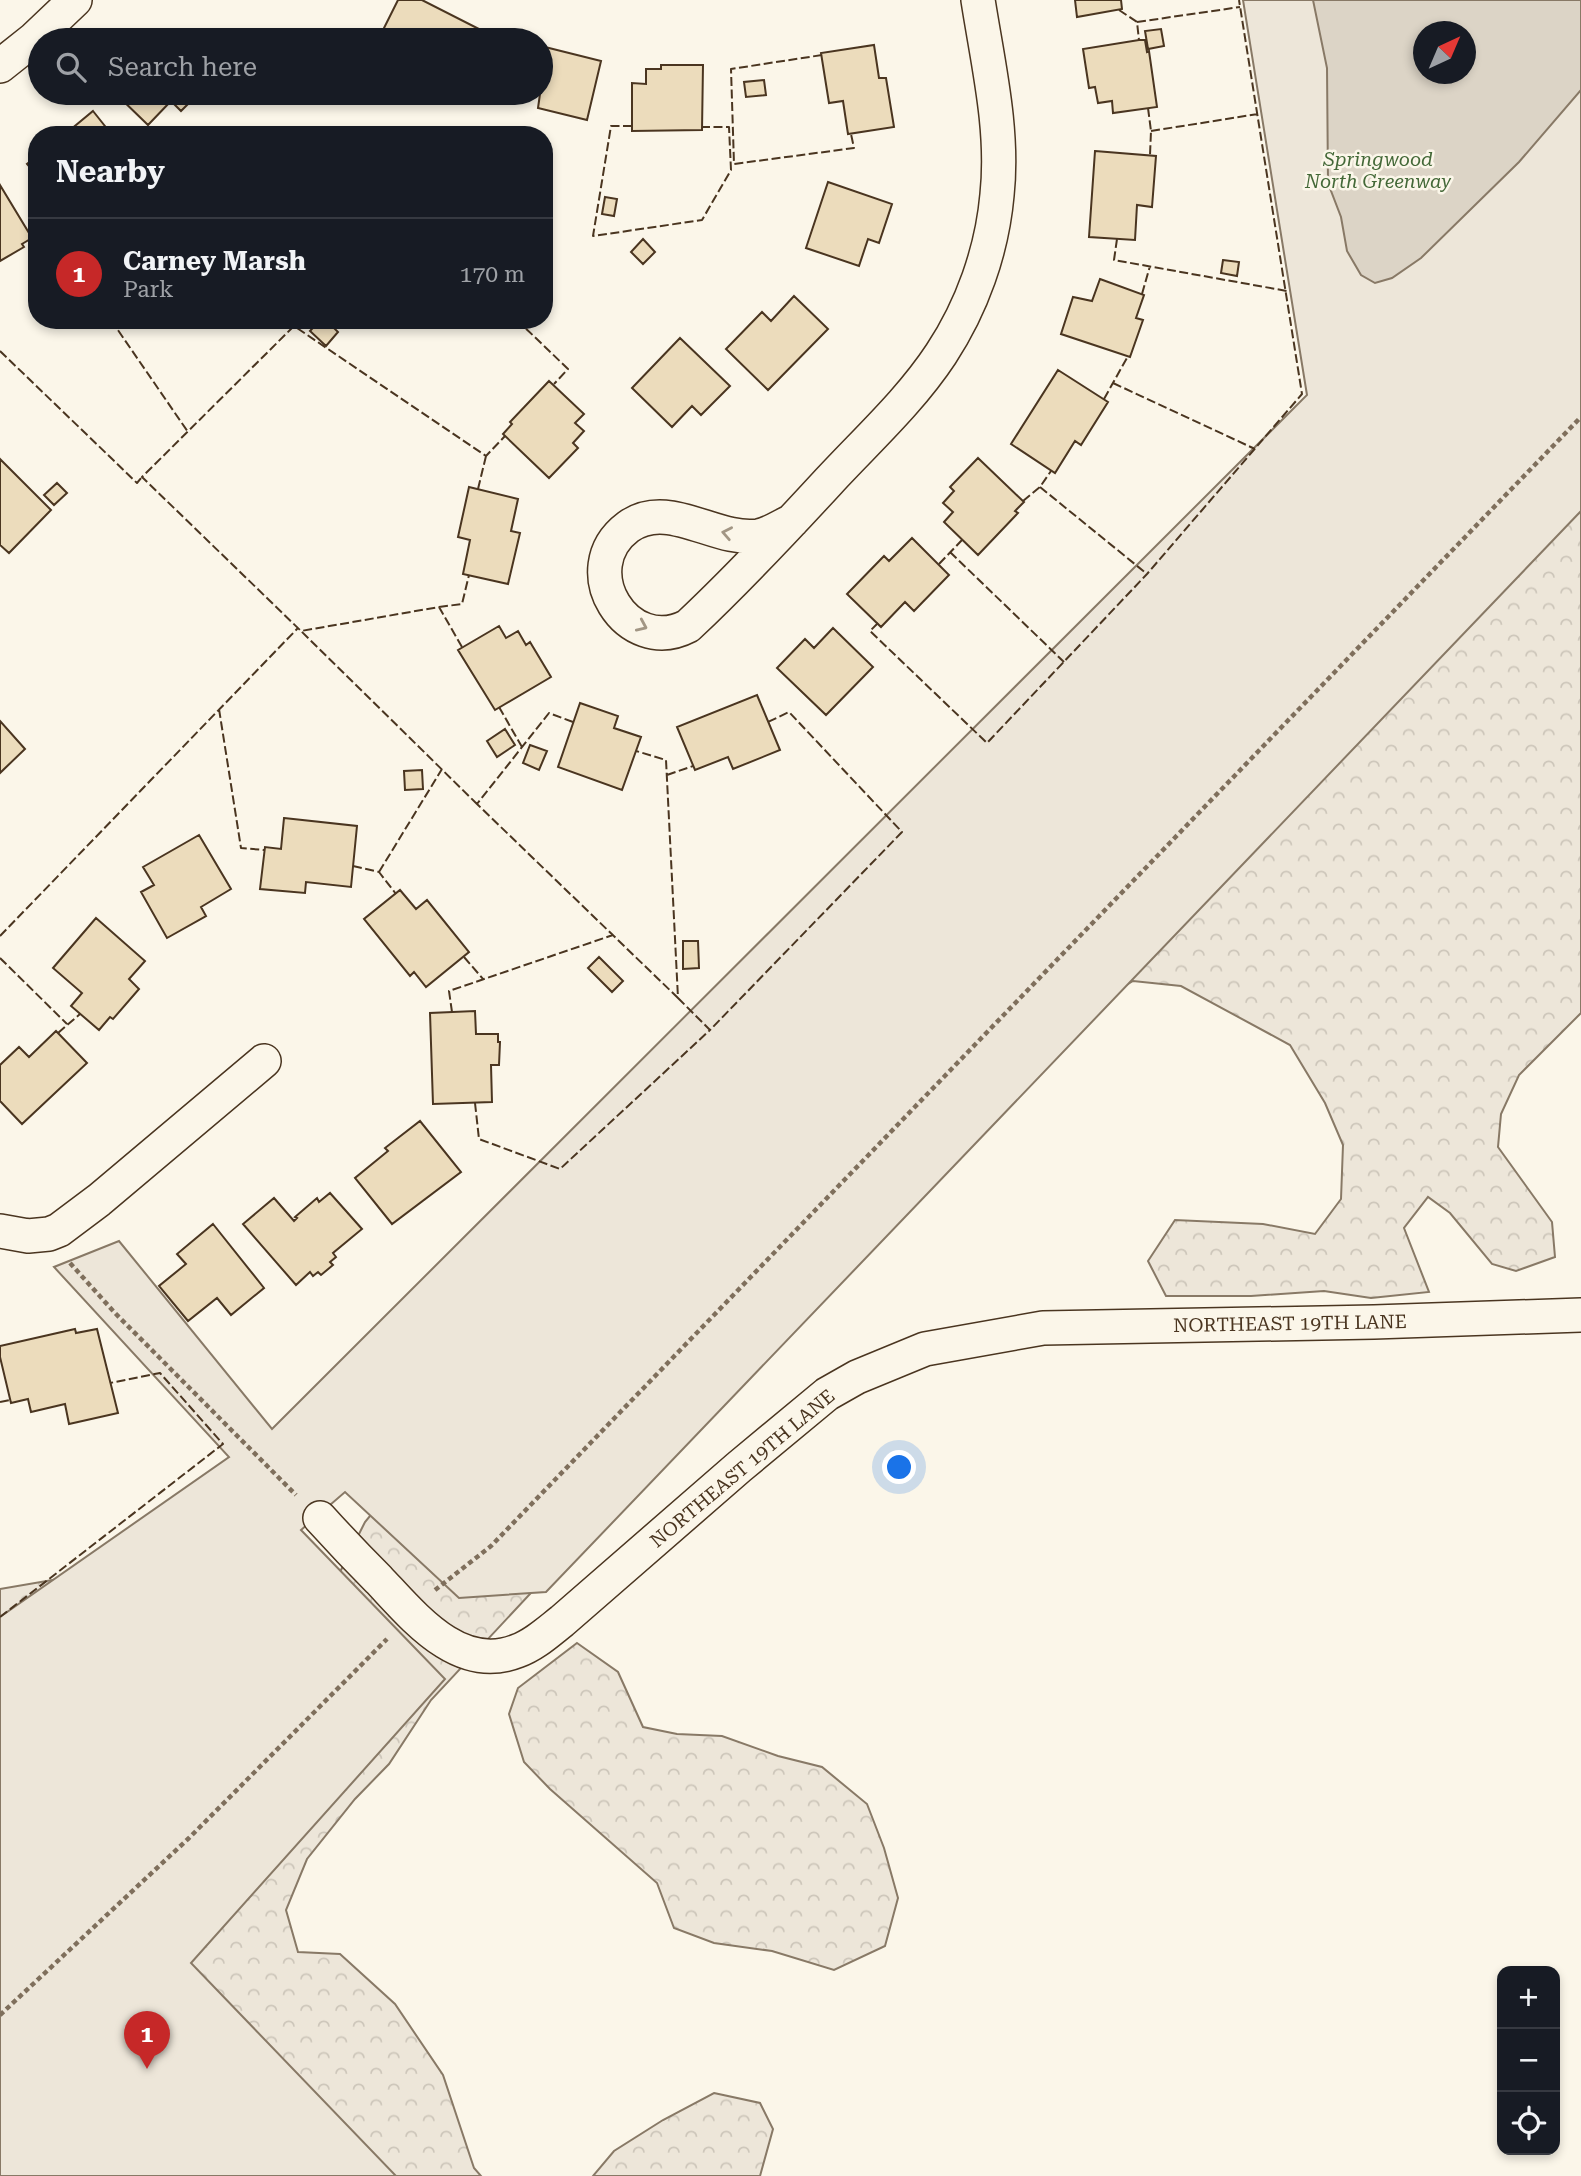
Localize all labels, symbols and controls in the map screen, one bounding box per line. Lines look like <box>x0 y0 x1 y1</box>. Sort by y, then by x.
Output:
north arrow <box>1413 21 1476 84</box>
search box <box>28 28 553 105</box>
icon: search <box>52 48 90 86</box>
text: Search here <box>108 52 257 82</box>
park label: Springwood North Greenway <box>1304 148 1451 193</box>
text: Nearby <box>56 154 165 189</box>
text: Carney Marsh <box>123 246 306 276</box>
text: 1 <box>73 261 85 288</box>
text: 170 m <box>460 261 525 288</box>
text: Park <box>123 276 174 303</box>
one-way arrow <box>722 527 734 542</box>
one-way arrow <box>635 618 647 632</box>
street label: NORTHEAST 19TH LANE <box>1173 1310 1407 1337</box>
street label: NORTHEAST 19TH LANE <box>645 1384 839 1552</box>
your location <box>882 1450 916 1484</box>
map controls <box>1497 1966 1560 2155</box>
button: + <box>1497 1966 1560 2029</box>
pin: 1 <box>124 2011 170 2069</box>
button: − <box>1497 2029 1560 2092</box>
button: locate <box>1497 2092 1560 2155</box>

